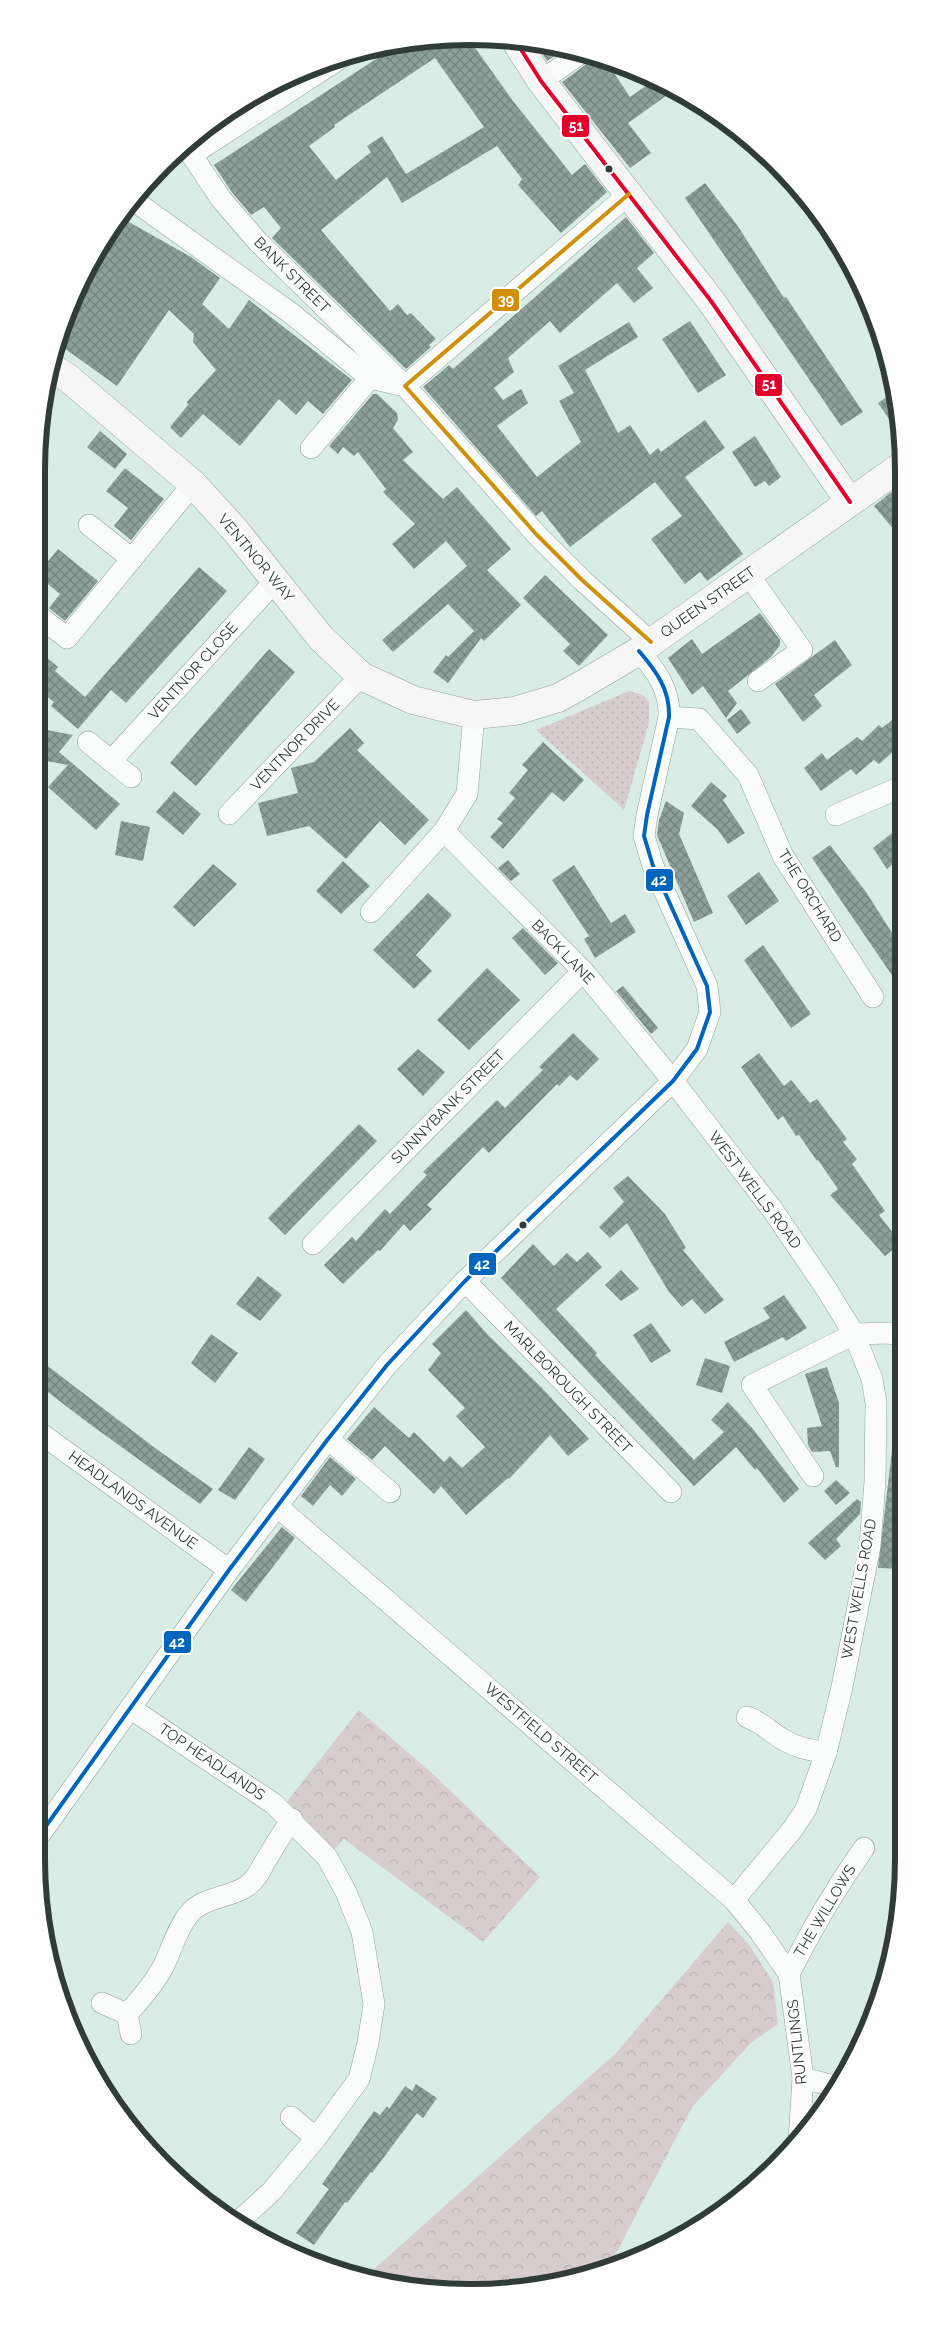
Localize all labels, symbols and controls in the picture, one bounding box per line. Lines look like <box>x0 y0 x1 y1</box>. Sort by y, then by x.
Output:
line badge: 51 <box>561 114 590 138</box>
text: 51 <box>569 118 583 134</box>
unlabelled marker <box>604 164 614 174</box>
street label: BANK STREET <box>250 233 334 317</box>
line badge: 39 <box>491 288 520 312</box>
text: 39 <box>498 292 514 308</box>
line badge: 51 <box>754 373 783 397</box>
text: 51 <box>762 376 776 392</box>
street label: VENTNOR WAY <box>214 510 298 606</box>
street label: QUEEN STREET <box>657 563 759 641</box>
street label: VENTNOR CLOSE <box>145 619 241 723</box>
street label: VENTNOR DRIVE <box>247 696 343 794</box>
street label: THE ORCHARD <box>774 846 846 946</box>
line badge: 42 <box>645 868 674 892</box>
text: 42 <box>651 872 667 888</box>
street label: BACK LANE <box>528 916 598 988</box>
street label: SUNNYBANK STREET <box>387 1046 509 1168</box>
street label: WEST WELLS ROAD <box>705 1128 805 1253</box>
unlabelled marker <box>518 1220 528 1230</box>
line badge: 42 <box>468 1252 497 1276</box>
text: 42 <box>474 1256 490 1272</box>
street label: MARLBOROUGH STREET <box>500 1317 636 1457</box>
street label: HEADLANDS AVENUE <box>65 1447 201 1553</box>
street label: WEST WELLS ROAD <box>838 1517 880 1661</box>
line badge: 42 <box>163 1630 192 1654</box>
text: 42 <box>169 1634 185 1650</box>
street label: WESTFIELD STREET <box>481 1679 601 1787</box>
street label: TOP HEADLANDS <box>155 1720 269 1804</box>
street label: THE WILLOWS <box>790 1862 860 1960</box>
street label: RUNTLINGS <box>784 1998 810 2086</box>

